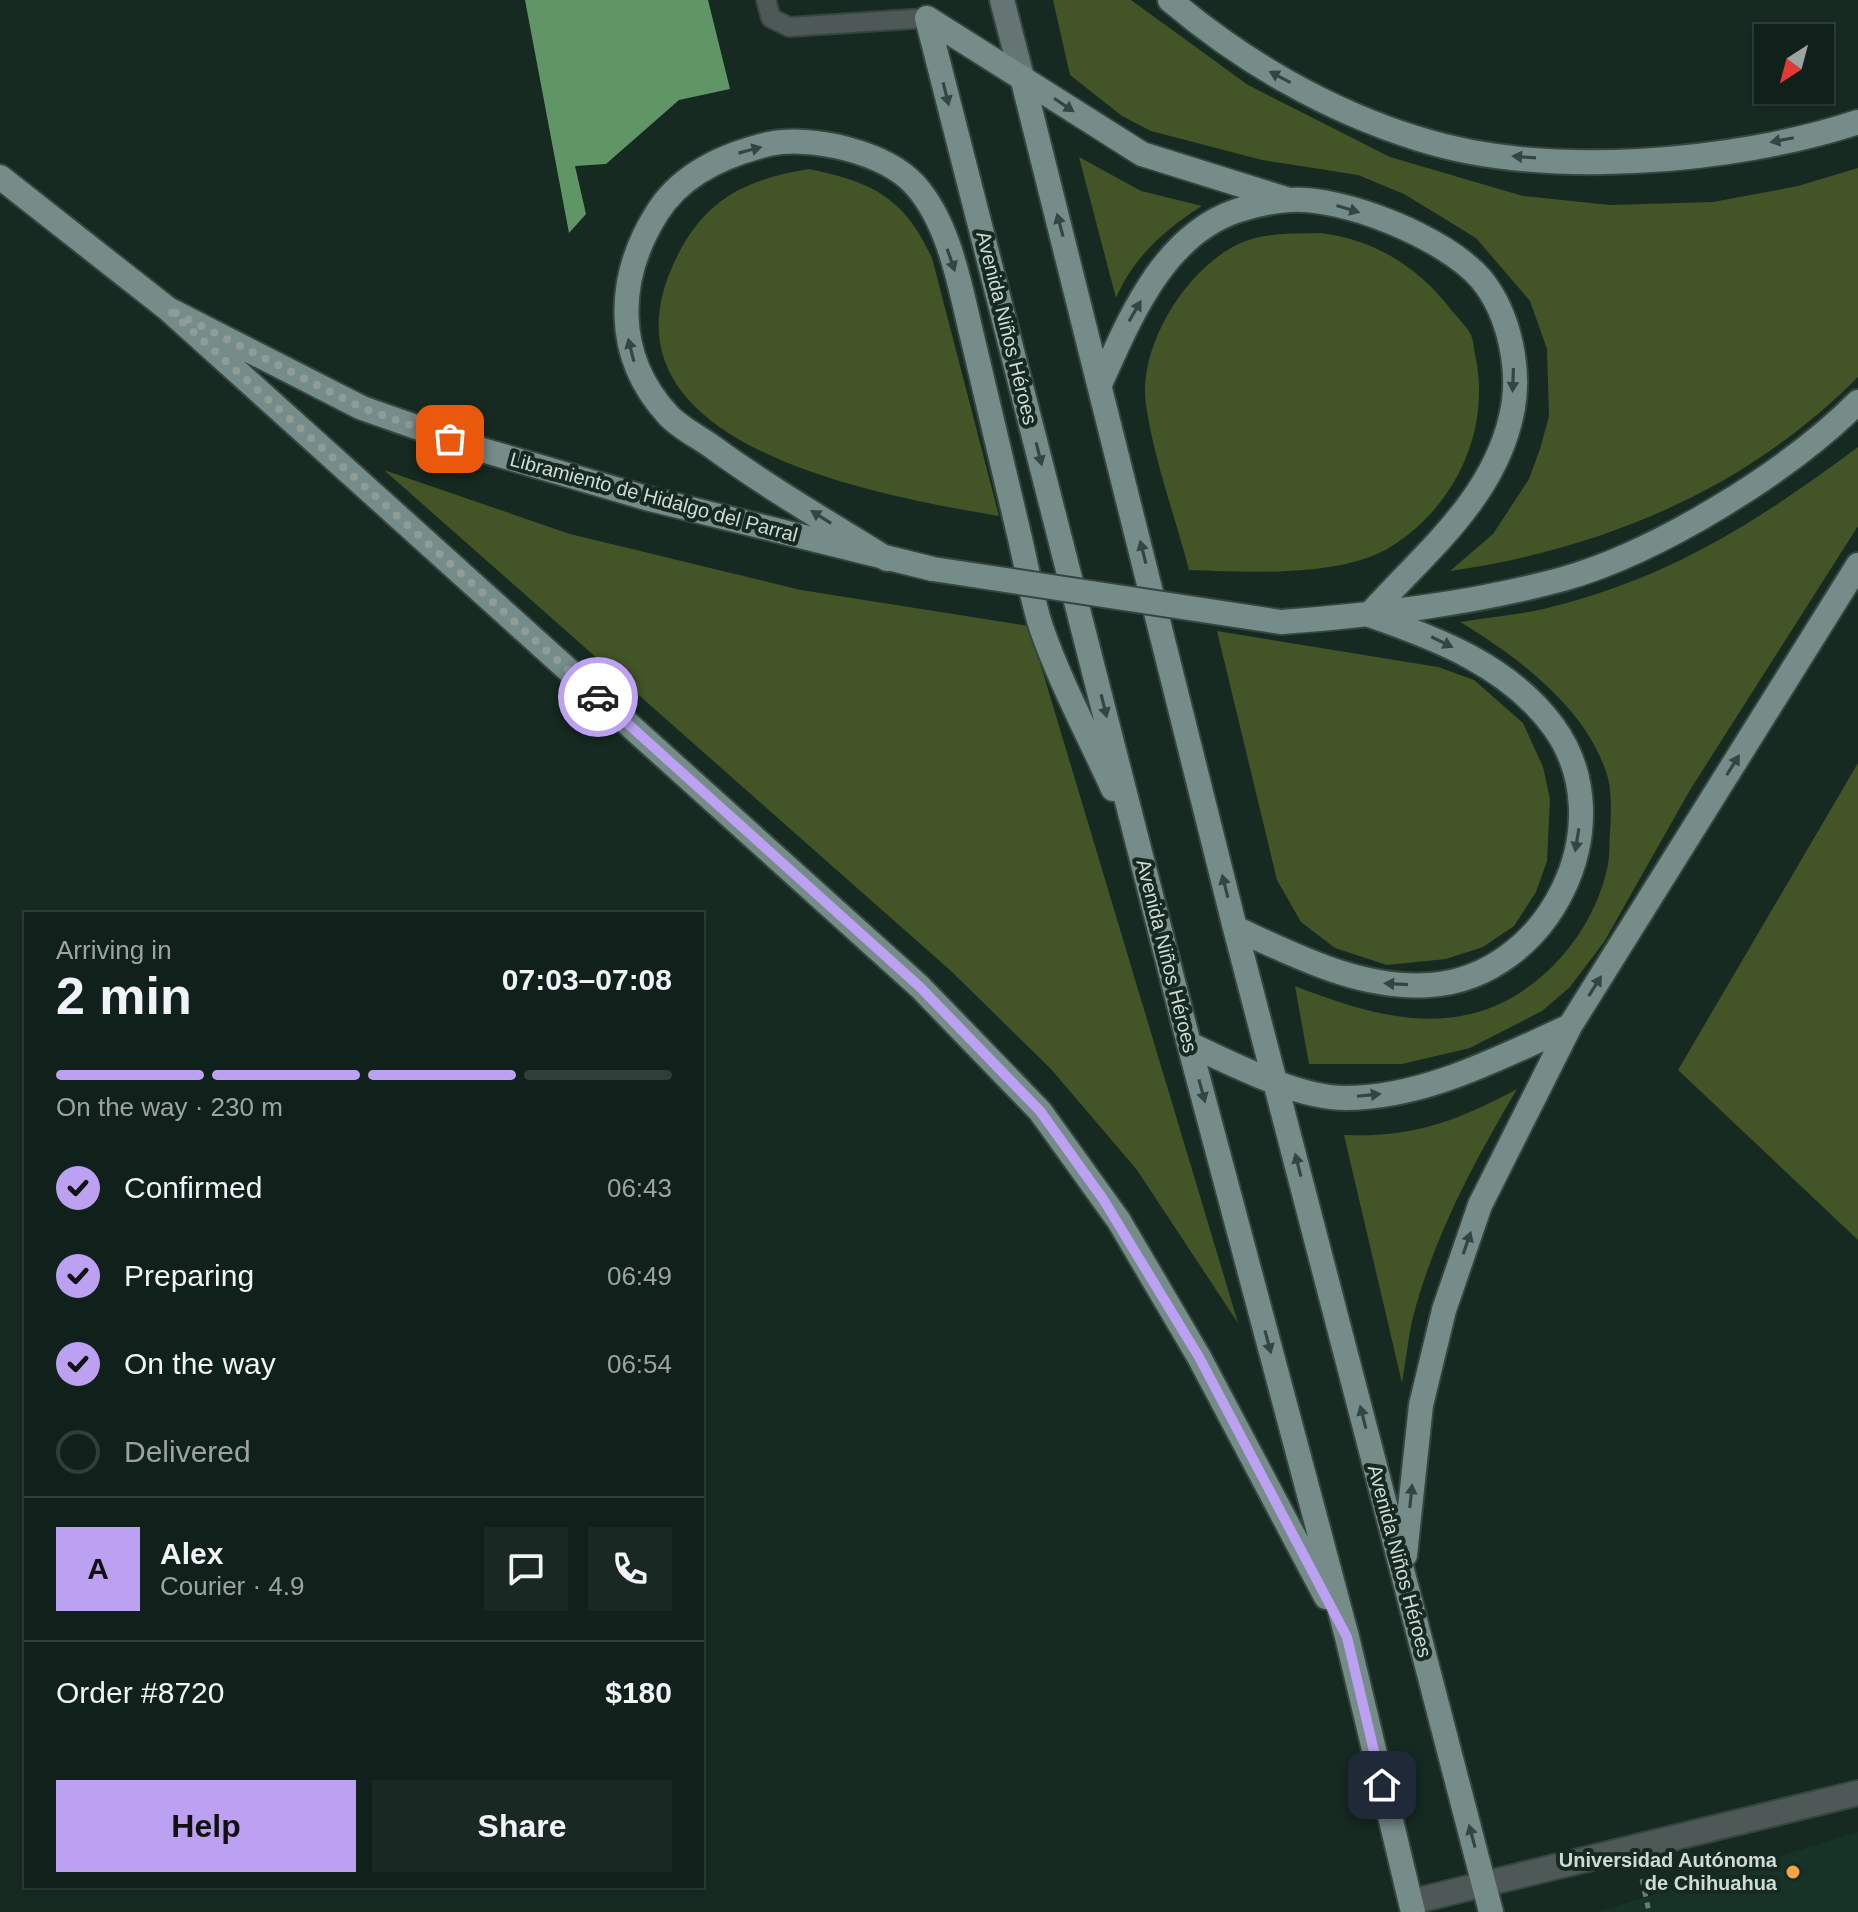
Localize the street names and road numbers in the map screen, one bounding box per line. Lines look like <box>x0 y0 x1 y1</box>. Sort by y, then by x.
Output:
street label: Avenida Niños Héroes <box>972 229 1042 427</box>
street label: Libramiento de Hidalgo del Parral <box>508 448 800 546</box>
street label: Avenida Niños Héroes <box>1132 857 1202 1055</box>
street label: Avenida Niños Héroes <box>1364 1462 1436 1660</box>

